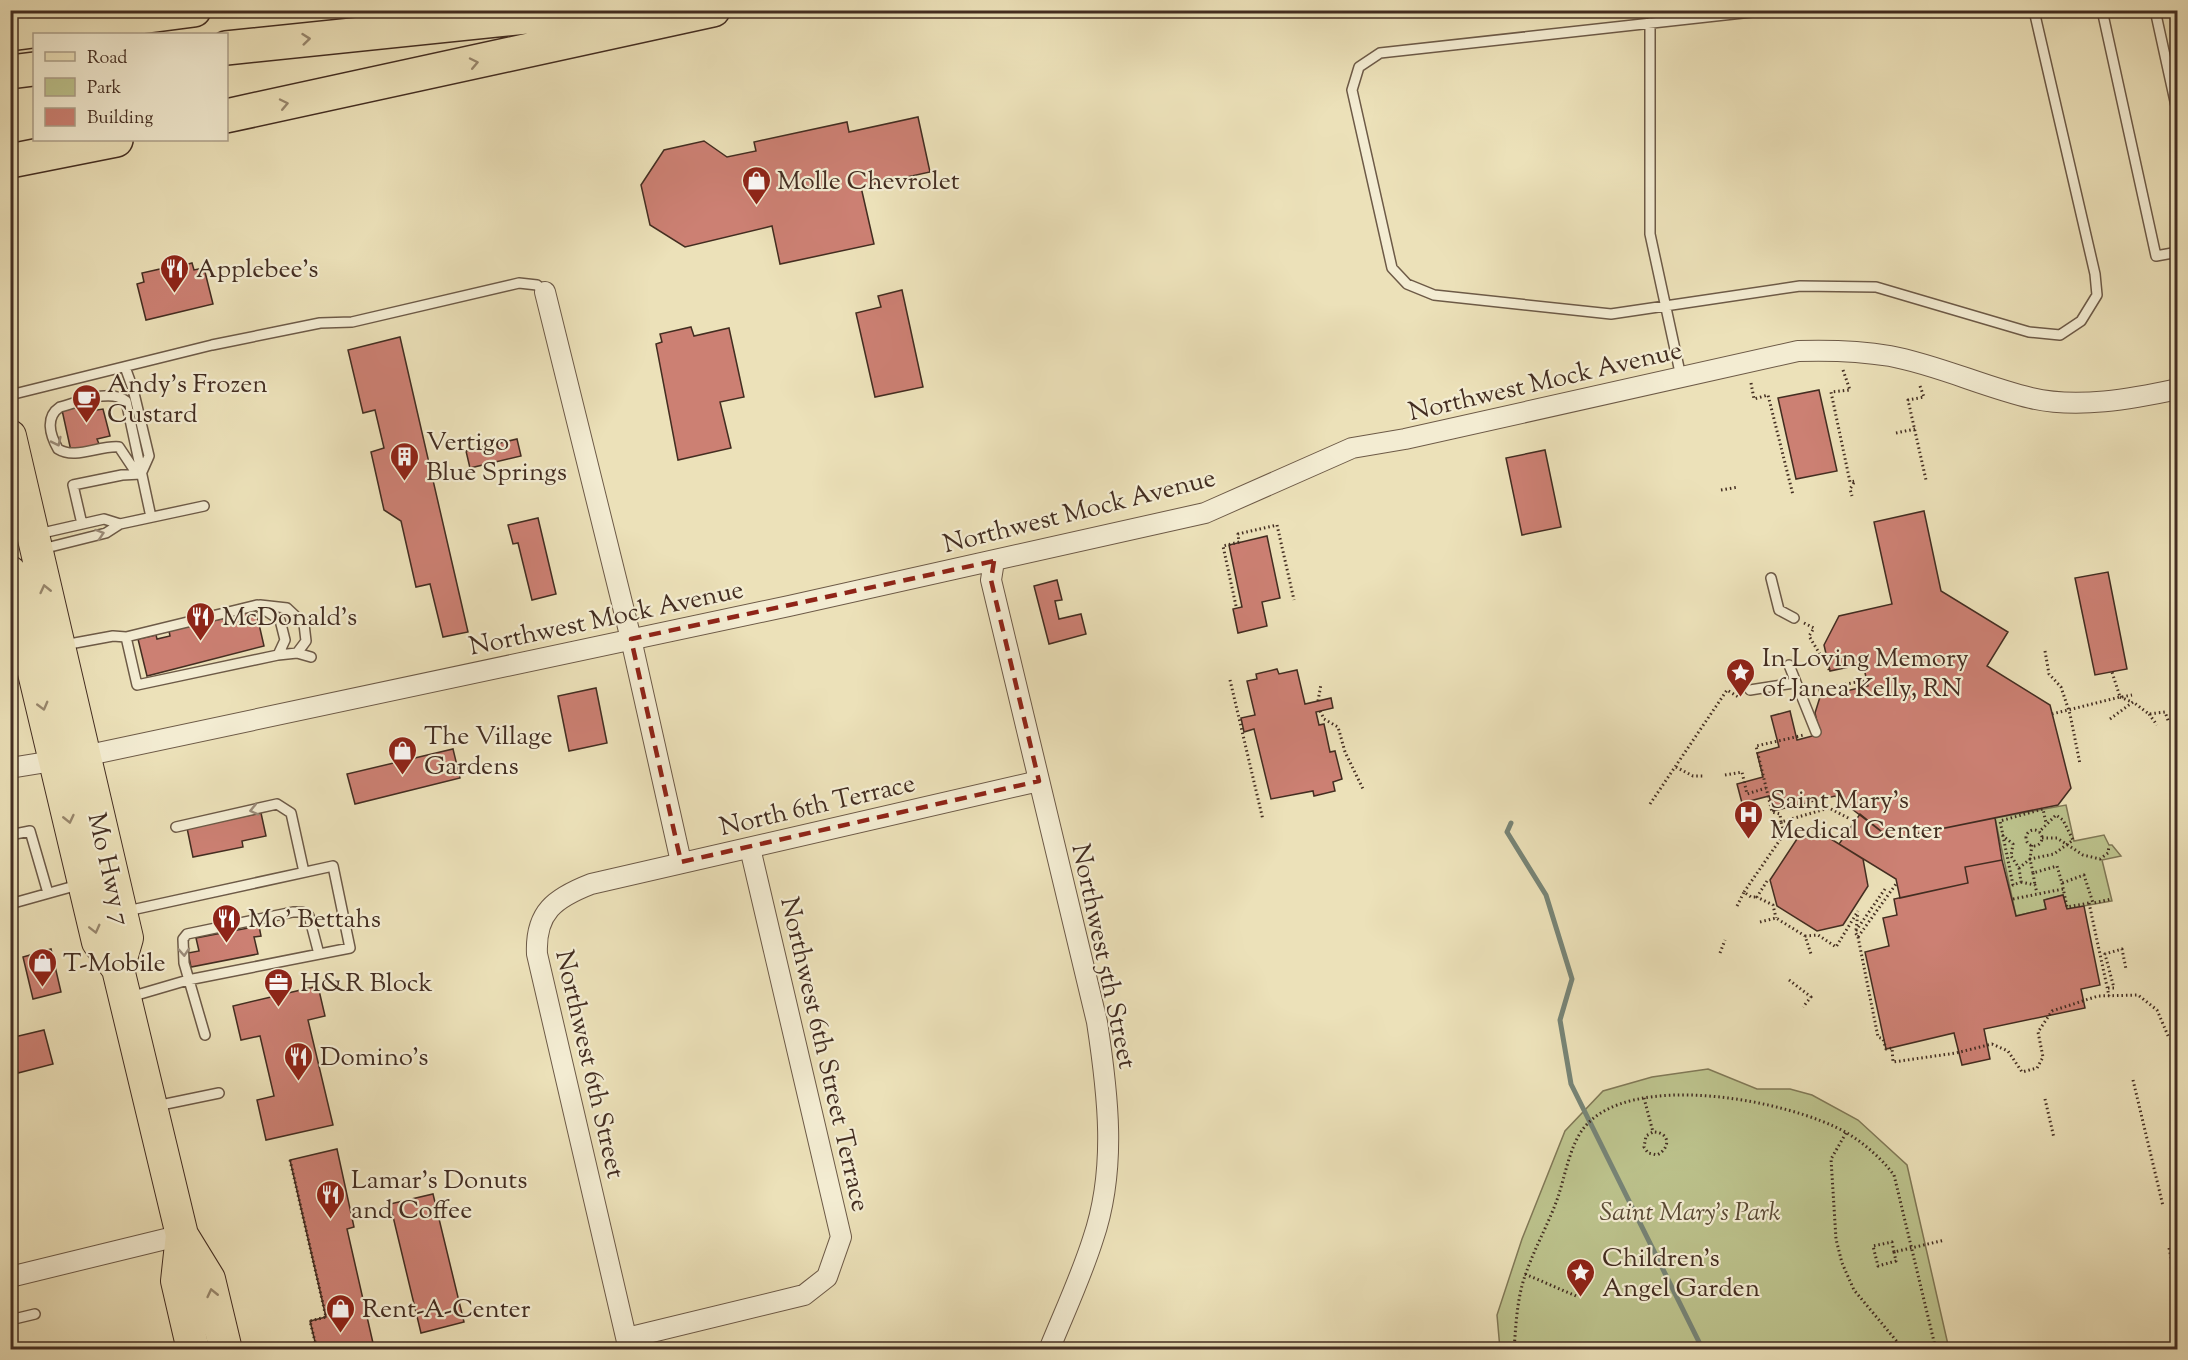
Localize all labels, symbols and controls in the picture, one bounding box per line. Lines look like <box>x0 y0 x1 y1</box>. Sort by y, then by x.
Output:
legend <box>33 33 228 141</box>
one-way arrow <box>301 33 310 46</box>
text: Road <box>87 46 127 72</box>
one-way arrow <box>469 57 479 70</box>
text: Park <box>87 76 122 102</box>
one-way arrow <box>278 98 288 111</box>
text: Building <box>87 106 153 132</box>
shop icon: Molle Chevrolet <box>740 164 772 206</box>
place label: Molle Chevrolet <box>777 164 960 201</box>
restaurant icon: Applebee's <box>159 252 191 294</box>
place label: Applebee's <box>196 252 319 289</box>
street label: Northwest Mock Avenue <box>1405 333 1686 432</box>
place label: Andy's Frozen Custard <box>107 367 268 434</box>
cafe icon: Andy's Frozen Custard <box>70 382 102 424</box>
place label: Vertigo Blue Springs <box>426 425 567 492</box>
one-way arrow <box>49 436 61 447</box>
building icon: Vertigo Blue Springs <box>389 440 421 482</box>
street label: Northwest Mock Avenue <box>939 461 1220 564</box>
one-way arrow <box>94 529 105 541</box>
street label: Northwest Mock Avenue <box>466 572 747 667</box>
one-way arrow <box>40 584 53 594</box>
restaurant icon: McDonald's <box>185 600 217 642</box>
place label: McDonald's <box>222 600 357 637</box>
place label: In Loving Memory of Janea Kelly, RN <box>1762 641 1969 708</box>
place icon: In Loving Memory of Janea Kelly, RN <box>1725 656 1757 698</box>
one-way arrow <box>36 701 49 711</box>
place label: The Village Gardens <box>424 719 553 786</box>
shop icon: The Village Gardens <box>387 734 419 776</box>
street label: North 6th Terrace <box>716 766 919 847</box>
place label: Saint Mary's Medical Center <box>1770 783 1943 850</box>
hospital icon: Saint Mary's Medical Center <box>1733 798 1765 840</box>
one-way arrow <box>249 802 259 815</box>
street label: Mo Hwy 7 <box>77 809 139 930</box>
one-way arrow <box>62 814 75 824</box>
street label: Northwest 5th Street <box>1061 840 1145 1073</box>
street label: Northwest 6th Street Terrace <box>769 894 878 1216</box>
restaurant icon: Mo' Bettahs <box>211 902 243 944</box>
place label: Mo' Bettahs <box>248 902 381 939</box>
one-way arrow <box>87 924 100 934</box>
shop icon: T-Mobile <box>26 946 58 988</box>
place label: T-Mobile <box>63 946 166 983</box>
street label: Northwest 6th Street <box>544 947 633 1182</box>
one-way arrow <box>177 948 190 957</box>
office icon: H&R Block <box>263 966 295 1008</box>
place label: H&R Block <box>300 966 433 1003</box>
restaurant icon: Domino's <box>283 1040 315 1082</box>
place label: Domino's <box>320 1040 429 1077</box>
place label: Lamar's Donuts and Coffee <box>351 1163 527 1230</box>
restaurant icon: Lamar's Donuts and Coffee <box>314 1178 346 1220</box>
park label: Saint Mary's Park <box>1599 1195 1781 1232</box>
place label: Children's Angel Garden <box>1602 1241 1760 1308</box>
place icon: Children's Angel Garden <box>1565 1256 1597 1298</box>
one-way arrow <box>207 1288 220 1298</box>
shop icon: Rent-A-Center <box>325 1292 357 1334</box>
place label: Rent-A-Center <box>362 1292 531 1329</box>

